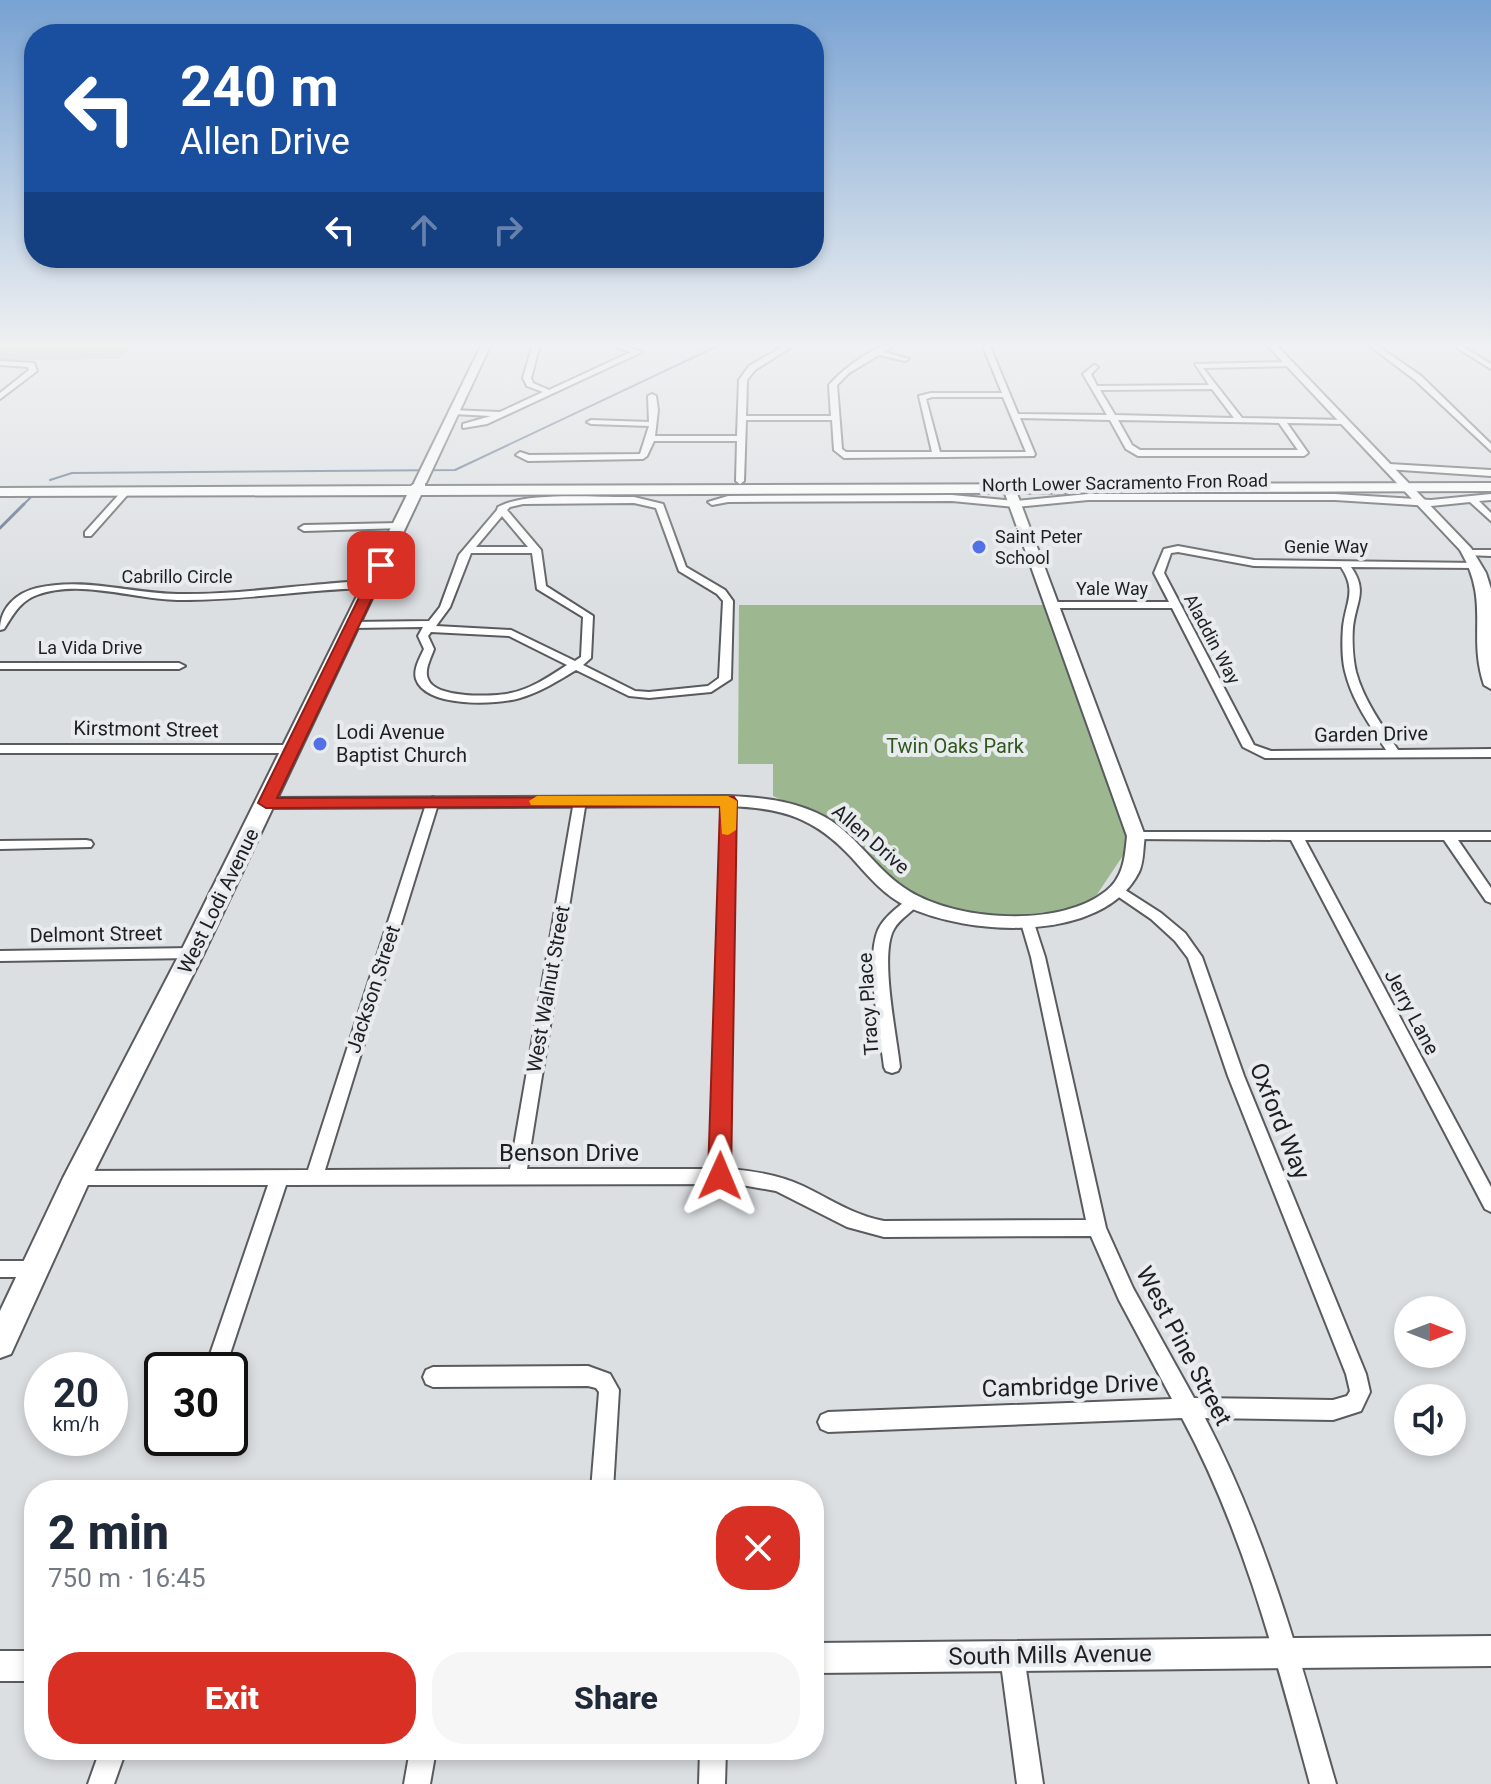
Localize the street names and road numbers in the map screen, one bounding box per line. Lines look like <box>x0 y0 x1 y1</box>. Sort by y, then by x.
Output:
street label: North Lower Sacramento Fron Road <box>982 470 1268 495</box>
street label: Genie Way <box>1284 536 1368 557</box>
street label: Cabrillo Circle <box>122 566 232 587</box>
street label: Yale Way <box>1076 578 1149 599</box>
street label: Aladdin Way <box>1180 590 1245 688</box>
street label: La Vida Drive <box>38 637 142 658</box>
street label: Kirstmont Street <box>73 716 219 742</box>
street label: Garden Drive <box>1314 721 1428 747</box>
street label: Allen Drive <box>828 799 914 879</box>
street label: West Lodi Avenue <box>172 824 264 978</box>
street label: West Walnut Street <box>521 904 575 1074</box>
street label: Delmont Street <box>29 921 163 947</box>
street label: Jackson Street <box>341 922 405 1056</box>
street label: Tracy Place <box>852 952 884 1056</box>
street label: Jerry Lane <box>1380 965 1444 1059</box>
street label: Oxford Way <box>1244 1059 1316 1184</box>
street label: Benson Drive <box>499 1139 639 1167</box>
street label: West Pine Street <box>1130 1262 1238 1430</box>
street label: Cambridge Drive <box>981 1369 1159 1403</box>
street label: South Mills Avenue <box>948 1639 1152 1671</box>

